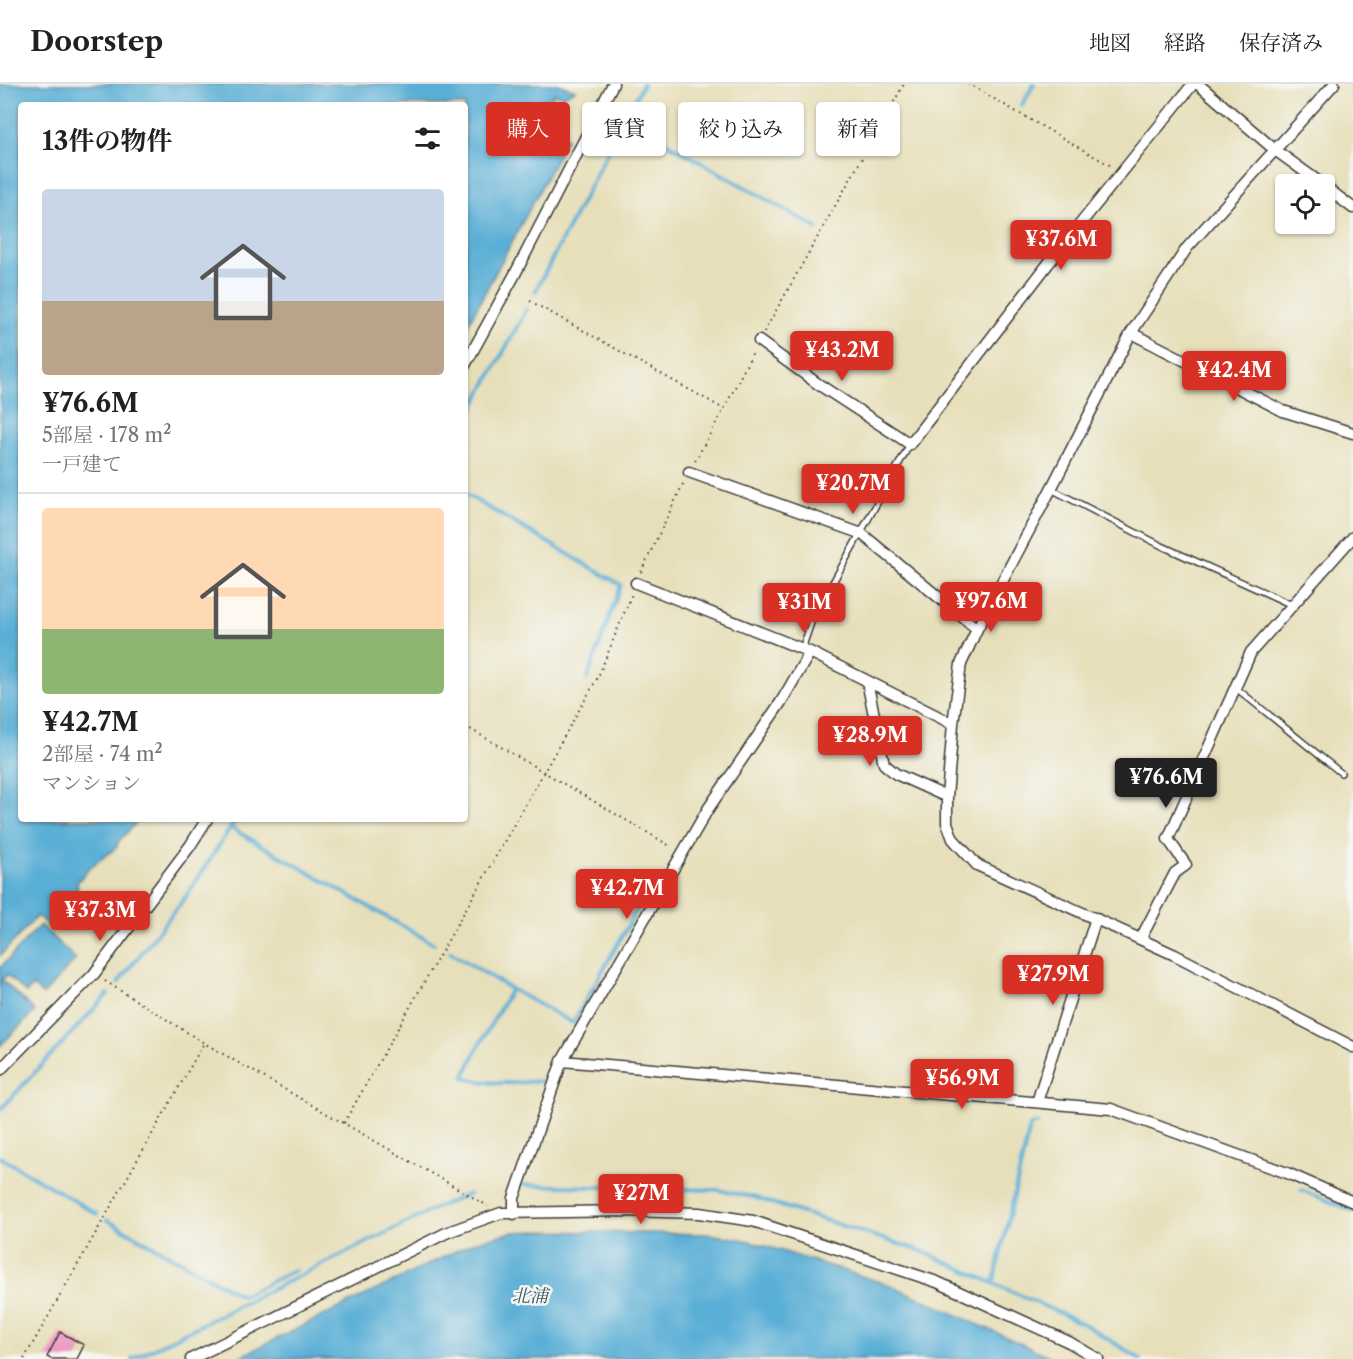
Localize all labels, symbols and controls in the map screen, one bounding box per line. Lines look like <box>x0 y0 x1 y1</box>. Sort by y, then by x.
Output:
text: Doorstep <box>30 24 163 58</box>
text: 地図 <box>1089 30 1131 55</box>
text: 経路 <box>1164 30 1206 55</box>
text: 保存済み <box>1239 30 1323 55</box>
chip: 購入 <box>486 102 570 156</box>
chip: 賃貸 <box>582 102 666 156</box>
chip: 絞り込み <box>678 102 804 156</box>
chip: 新着 <box>816 102 900 156</box>
icon: filters <box>411 122 444 155</box>
text: 13件の物件 <box>42 125 172 157</box>
map controls <box>1275 174 1335 234</box>
button: locate <box>1275 174 1335 234</box>
pin: ¥37.6M <box>1012 220 1110 271</box>
text: ¥37.6M <box>1024 227 1098 251</box>
icon: home <box>189 228 297 336</box>
pin: ¥43.2M <box>793 331 891 382</box>
text: ¥43.2M <box>804 338 880 362</box>
pin: ¥42.4M <box>1185 351 1283 402</box>
text: ¥42.4M <box>1196 358 1272 382</box>
text: ¥76.6M <box>42 387 139 419</box>
text: 5部屋 · 178 m² <box>42 423 171 447</box>
text: 一戸建て <box>42 452 122 476</box>
pin: ¥20.7M <box>804 464 902 515</box>
text: ¥20.7M <box>816 471 890 495</box>
icon: home <box>189 547 297 655</box>
pin: ¥97.6M <box>942 582 1040 633</box>
pin: ¥31M <box>768 583 840 634</box>
text: ¥97.6M <box>954 589 1028 613</box>
text: ¥31M <box>776 590 832 614</box>
text: ¥42.7M <box>42 706 139 738</box>
pin: ¥28.9M <box>821 716 919 767</box>
text: ¥28.9M <box>832 723 908 747</box>
text: 2部屋 · 74 m² <box>42 742 163 766</box>
pin: ¥76.6M <box>1117 758 1215 809</box>
text: ¥76.6M <box>1129 765 1203 789</box>
text: マンション <box>42 771 141 795</box>
pin: ¥42.7M <box>578 869 676 920</box>
text: ¥42.7M <box>590 876 664 900</box>
pin: ¥37.3M <box>51 891 149 942</box>
text: ¥37.3M <box>64 898 136 922</box>
pin: ¥27.9M <box>1004 955 1102 1006</box>
text: ¥27.9M <box>1016 962 1090 986</box>
pin: ¥56.9M <box>913 1059 1011 1110</box>
text: ¥56.9M <box>925 1066 999 1090</box>
pin: ¥27M <box>605 1174 677 1225</box>
text: ¥27M <box>612 1181 670 1205</box>
water label: 北浦 <box>512 1285 551 1307</box>

